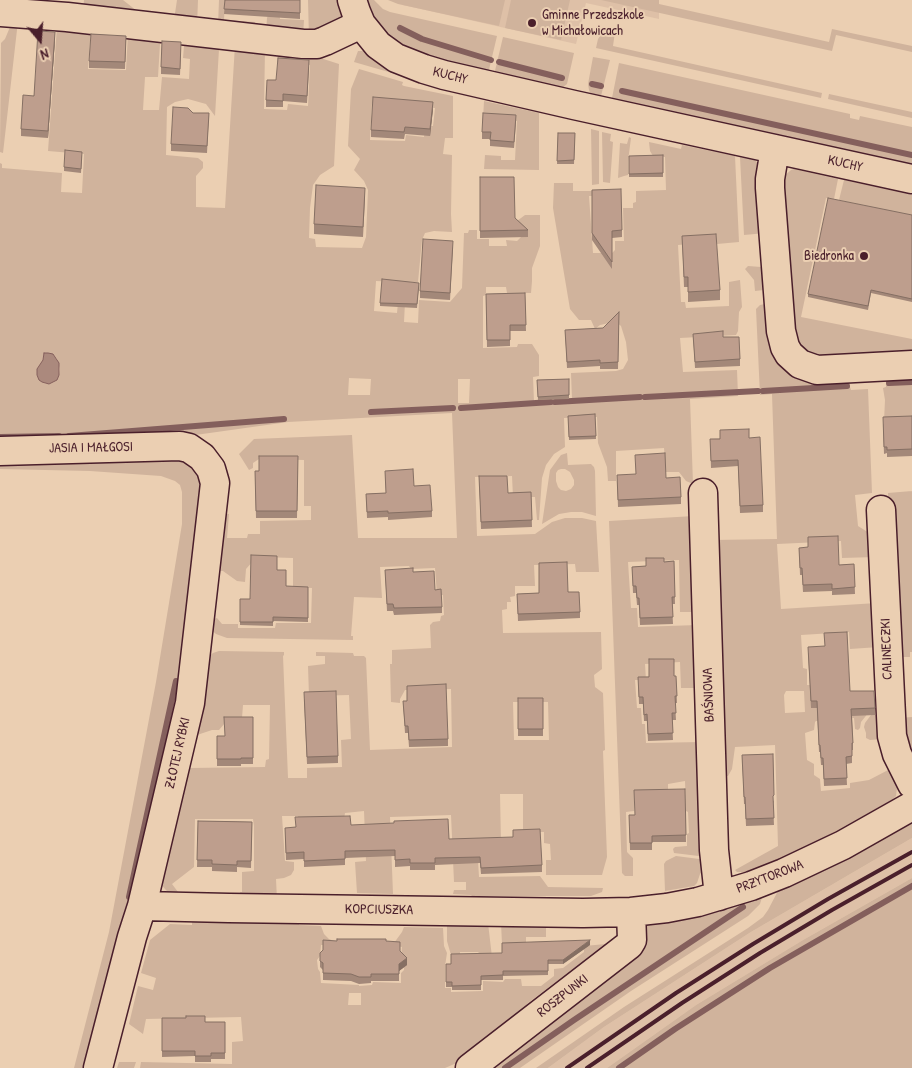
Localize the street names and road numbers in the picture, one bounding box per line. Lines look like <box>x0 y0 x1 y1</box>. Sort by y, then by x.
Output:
street label: KUCHY <box>431 64 469 88</box>
street label: KUCHY <box>826 152 864 176</box>
street label: JASIA I MAŁGOSI <box>49 439 133 457</box>
street label: CALINECZKI <box>878 618 896 680</box>
street label: BAŚNIOWA <box>700 668 718 722</box>
street label: ZŁOTEJ RYBKI <box>162 716 194 790</box>
street label: PRZYTOROWA <box>734 857 806 897</box>
street label: KOPCIUSZKA <box>345 901 413 919</box>
street label: ROSZPUNKI <box>534 971 592 1021</box>

